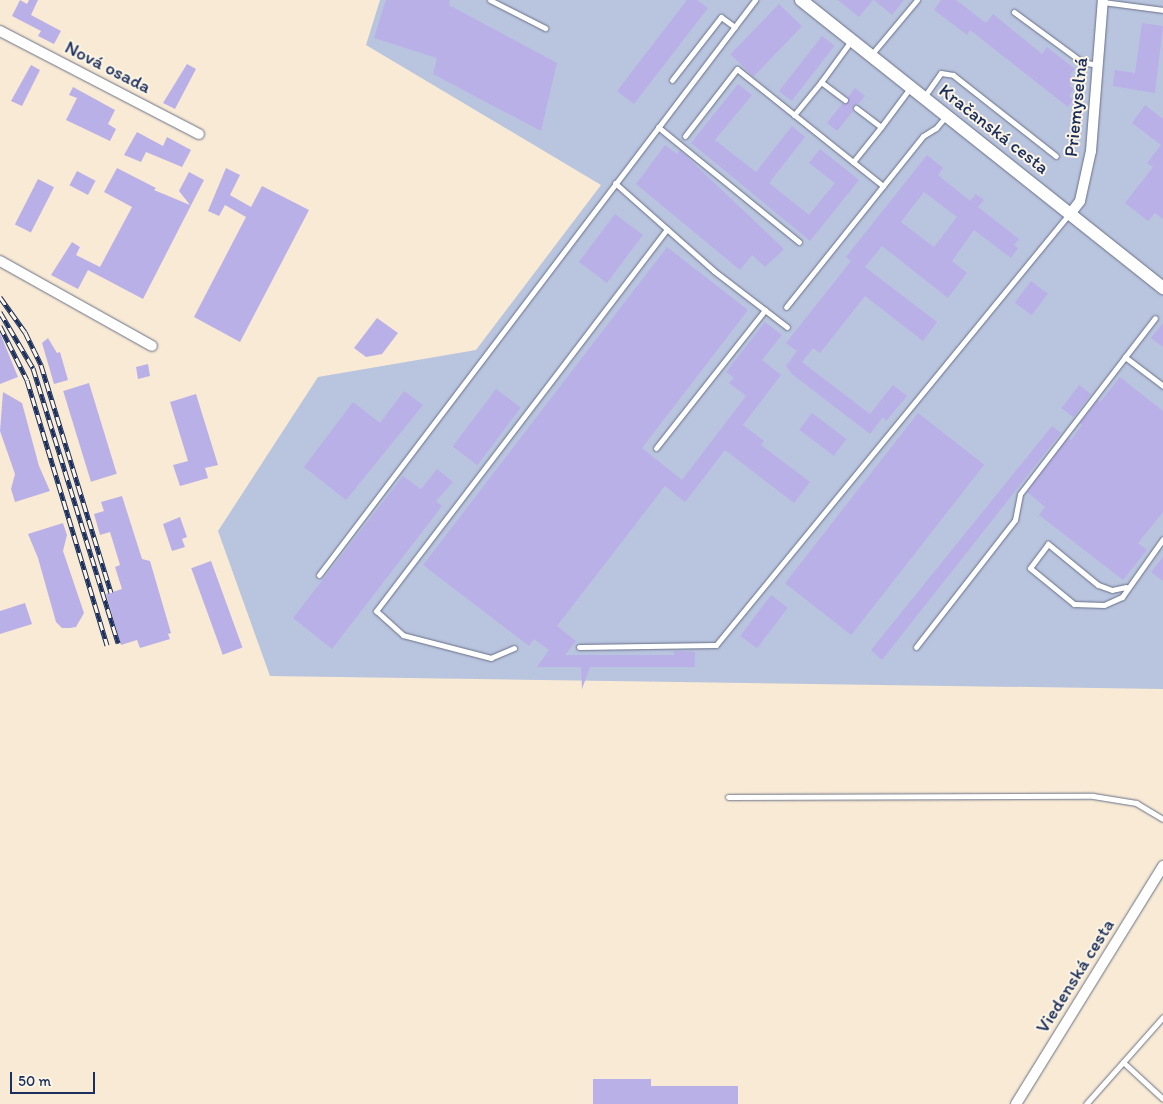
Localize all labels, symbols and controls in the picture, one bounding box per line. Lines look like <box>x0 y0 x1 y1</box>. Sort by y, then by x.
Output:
street label: Nová osada <box>61 36 155 98</box>
street label: Priemyselná <box>1059 56 1093 158</box>
street label: Kračanská cesta <box>934 79 1054 179</box>
street label: Viedenská cesta <box>1031 915 1119 1037</box>
scale bar <box>12 1062 98 1094</box>
text: 50 m <box>18 1072 51 1090</box>

